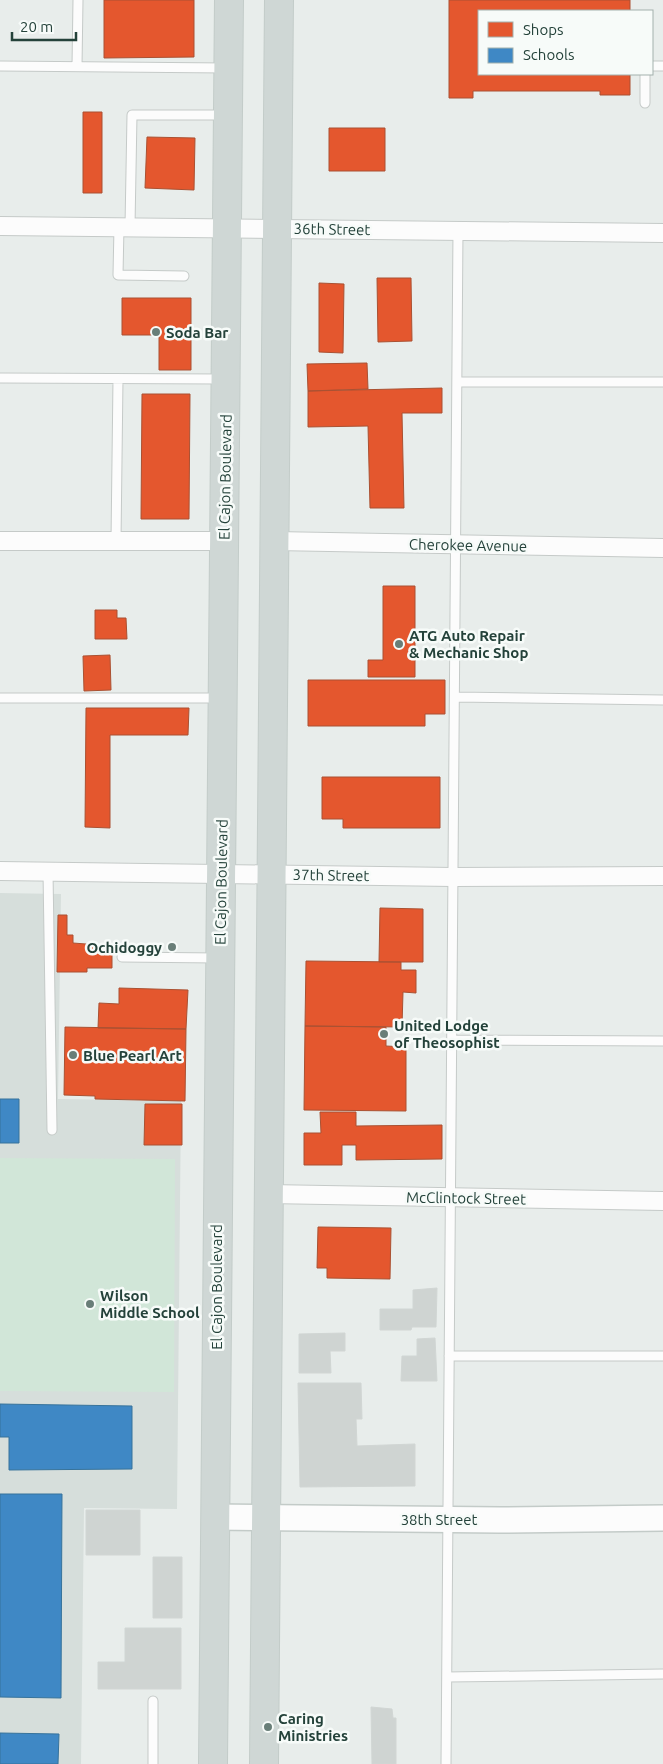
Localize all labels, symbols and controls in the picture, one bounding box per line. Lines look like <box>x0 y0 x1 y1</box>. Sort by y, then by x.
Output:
scale bar <box>12 10 76 42</box>
legend <box>478 10 653 75</box>
text: 20 m <box>20 18 53 35</box>
text: Shops <box>523 21 564 38</box>
text: Schools <box>523 46 574 63</box>
street label: 36th Street <box>294 220 371 238</box>
place label: Soda Bar <box>166 324 229 341</box>
marker: Soda Bar <box>150 326 162 338</box>
street label: El Cajon Boulevard <box>215 414 235 540</box>
street label: Cherokee Avenue <box>409 535 527 555</box>
place label: ATG Auto Repair & Mechanic Shop <box>409 627 528 661</box>
marker: ATG Auto Repair & Mechanic Shop <box>393 638 405 650</box>
street label: El Cajon Boulevard <box>211 819 231 945</box>
street label: 37th Street <box>293 866 370 884</box>
place label: Ochidoggy <box>86 939 162 956</box>
marker: Ochidoggy <box>166 941 178 953</box>
place label: United Lodge of Theosophist <box>394 1017 500 1051</box>
marker: United Lodge of Theosophist <box>378 1028 390 1040</box>
place label: Blue Pearl Art <box>83 1047 182 1064</box>
marker: Blue Pearl Art <box>67 1049 79 1061</box>
street label: McClintock Street <box>406 1188 526 1208</box>
street label: El Cajon Boulevard <box>208 1224 225 1350</box>
place label: Wilson Middle School <box>100 1287 200 1321</box>
marker: Wilson Middle School <box>84 1298 96 1310</box>
street label: 38th Street <box>401 1511 477 1528</box>
place label: Caring Ministries <box>278 1710 348 1744</box>
marker: Caring Ministries <box>262 1721 274 1733</box>

